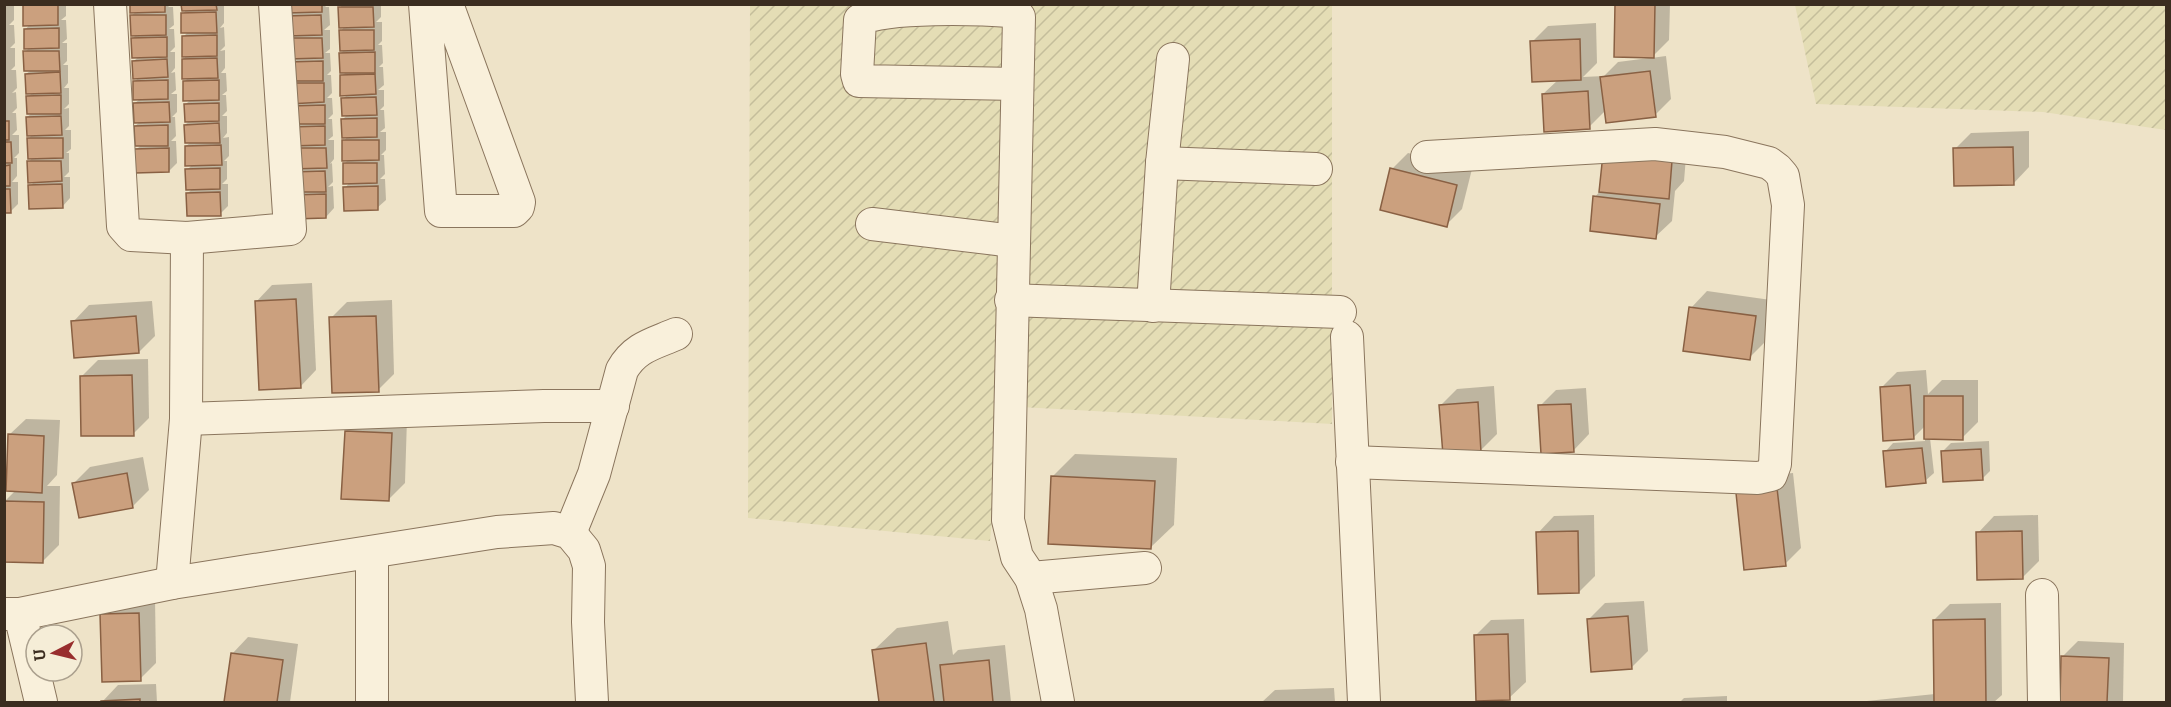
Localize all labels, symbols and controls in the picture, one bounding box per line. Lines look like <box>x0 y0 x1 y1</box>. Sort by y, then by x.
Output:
north arrow <box>24 623 84 683</box>
text: U <box>29 648 50 662</box>

